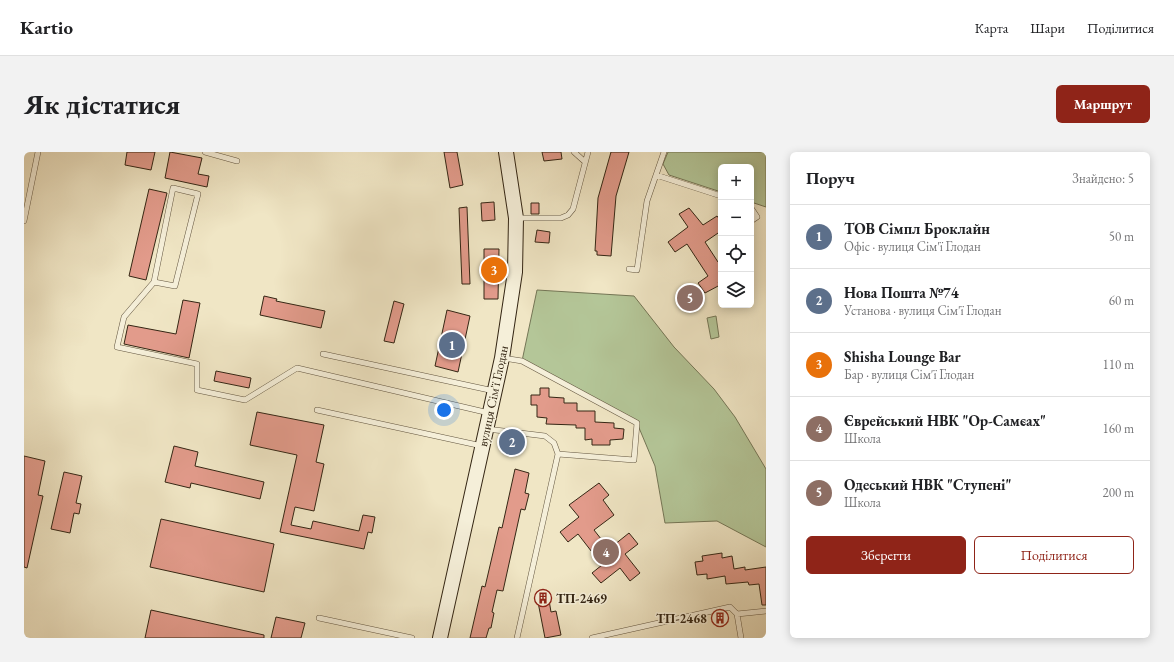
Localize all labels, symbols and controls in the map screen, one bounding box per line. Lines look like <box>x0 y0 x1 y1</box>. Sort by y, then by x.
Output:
text: Kartio <box>20 15 73 40</box>
text: Карта <box>975 19 1008 37</box>
text: Шари <box>1030 19 1065 37</box>
text: Поділитися <box>1087 19 1154 37</box>
button: Маршрут <box>1056 85 1150 123</box>
text: Як дістатися <box>24 86 180 122</box>
map controls <box>718 164 754 308</box>
button: + <box>718 164 754 200</box>
text: Поруч <box>806 167 855 189</box>
text: Знайдено: 5 <box>1072 170 1134 187</box>
button: − <box>718 200 754 236</box>
text: ТОВ Сімпл Броклайн <box>844 219 990 238</box>
text: 1 <box>816 228 822 245</box>
text: 50 m <box>1109 228 1134 245</box>
button: locate <box>718 236 754 272</box>
text: Офіс · вулиця Сім'ї Глодан <box>844 238 981 255</box>
pin: 3 <box>481 255 507 285</box>
button: layers <box>718 272 754 308</box>
pin: 5 <box>677 283 703 313</box>
text: Нова Пошта №74 <box>844 283 959 302</box>
text: 2 <box>816 292 822 309</box>
text: 60 m <box>1109 292 1134 309</box>
text: Установа · вулиця Сім'ї Глодан <box>844 302 1001 319</box>
pin: 1 <box>439 330 465 360</box>
street label: вулиця Сім'ї Глодан <box>474 344 512 448</box>
text: Shisha Lounge Bar <box>844 347 961 366</box>
text: 3 <box>816 356 822 373</box>
text: 110 m <box>1103 356 1134 373</box>
text: Бар · вулиця Сім'ї Глодан <box>844 366 974 383</box>
your location <box>434 400 454 420</box>
text: Єврейський НВК "Ор-Самєах" <box>844 411 1046 430</box>
text: 4 <box>816 420 822 437</box>
text: 160 m <box>1103 420 1134 437</box>
pin: 2 <box>499 427 525 457</box>
text: Школа <box>844 430 881 447</box>
text: Одеський НВК "Ступені" <box>844 475 1012 494</box>
text: 5 <box>816 484 822 501</box>
text: 200 m <box>1103 484 1134 501</box>
text: Школа <box>844 494 881 511</box>
button: Зберегти <box>806 536 966 574</box>
button: Поділитися <box>974 536 1134 574</box>
pin: 4 <box>593 537 619 567</box>
building icon: ТП-2469 <box>533 588 553 608</box>
place label: ТП-2469 <box>556 590 607 607</box>
building icon: ТП-2468 <box>710 608 730 628</box>
place label: ТП-2468 <box>656 610 707 627</box>

